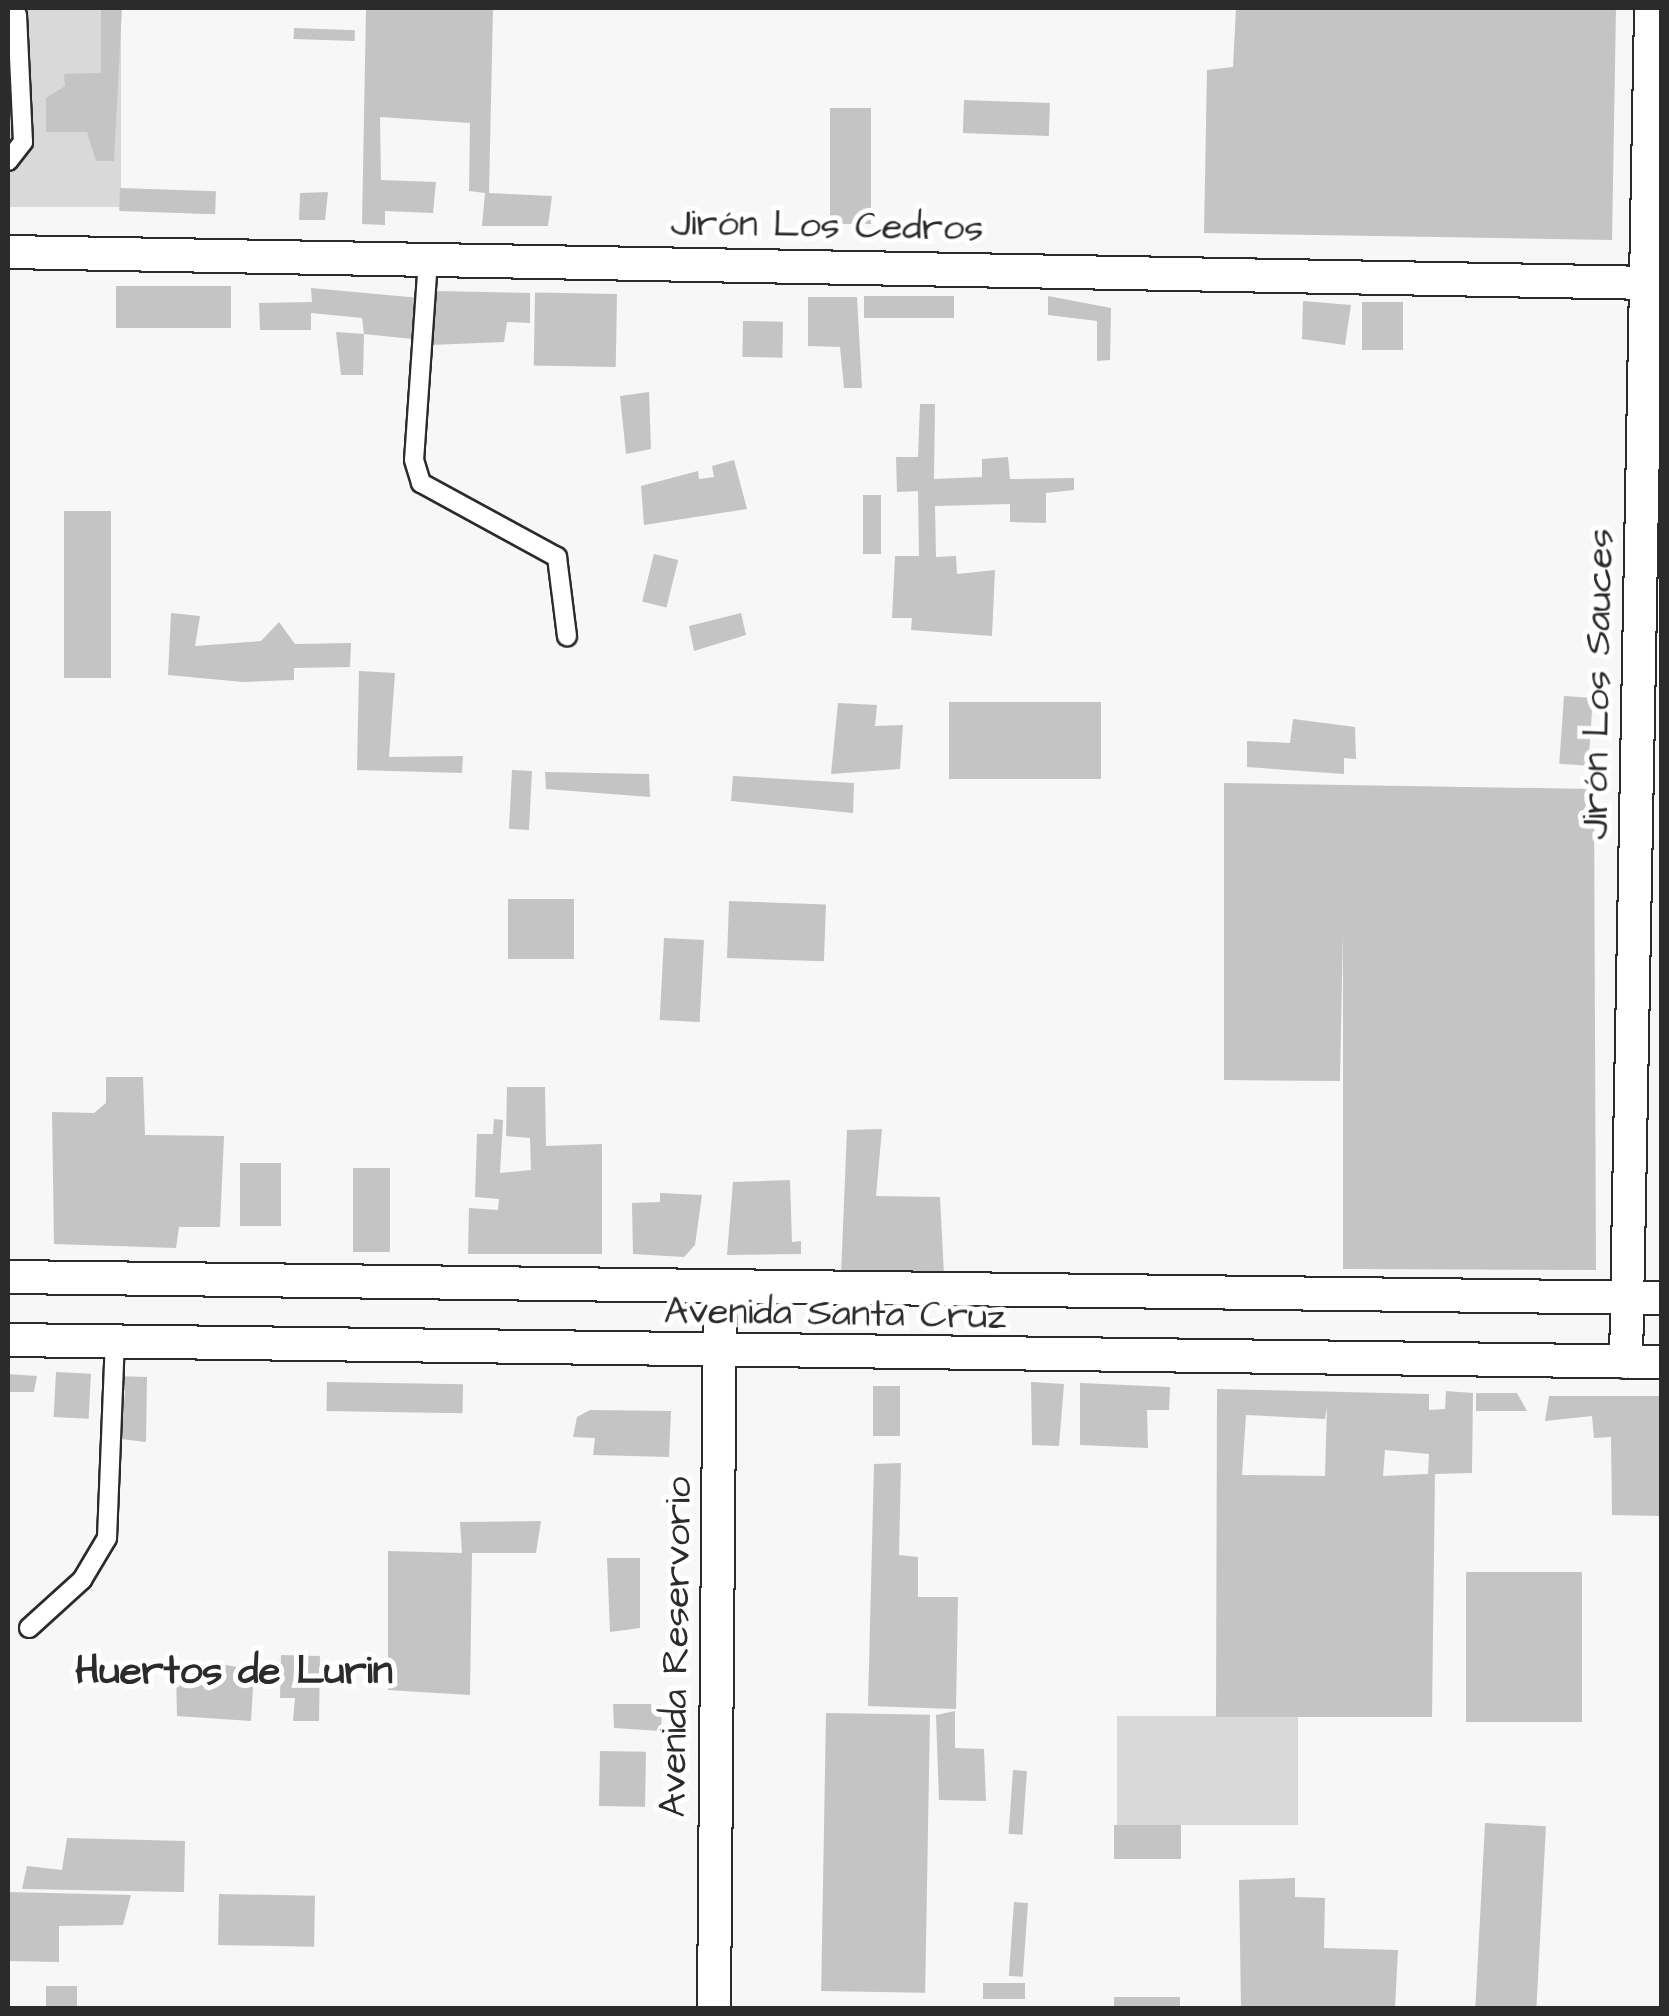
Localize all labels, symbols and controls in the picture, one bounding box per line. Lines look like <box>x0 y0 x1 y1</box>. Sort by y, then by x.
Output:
street label: Jirón Los Cedros <box>670 201 984 253</box>
street label: Jirón Los Sauces <box>1573 528 1625 840</box>
street label: Avenida Santa Cruz <box>664 1289 1006 1341</box>
street label: Avenida Reservorio <box>651 1476 703 1818</box>
district label: Huertos de Lurin <box>75 1648 393 1696</box>

